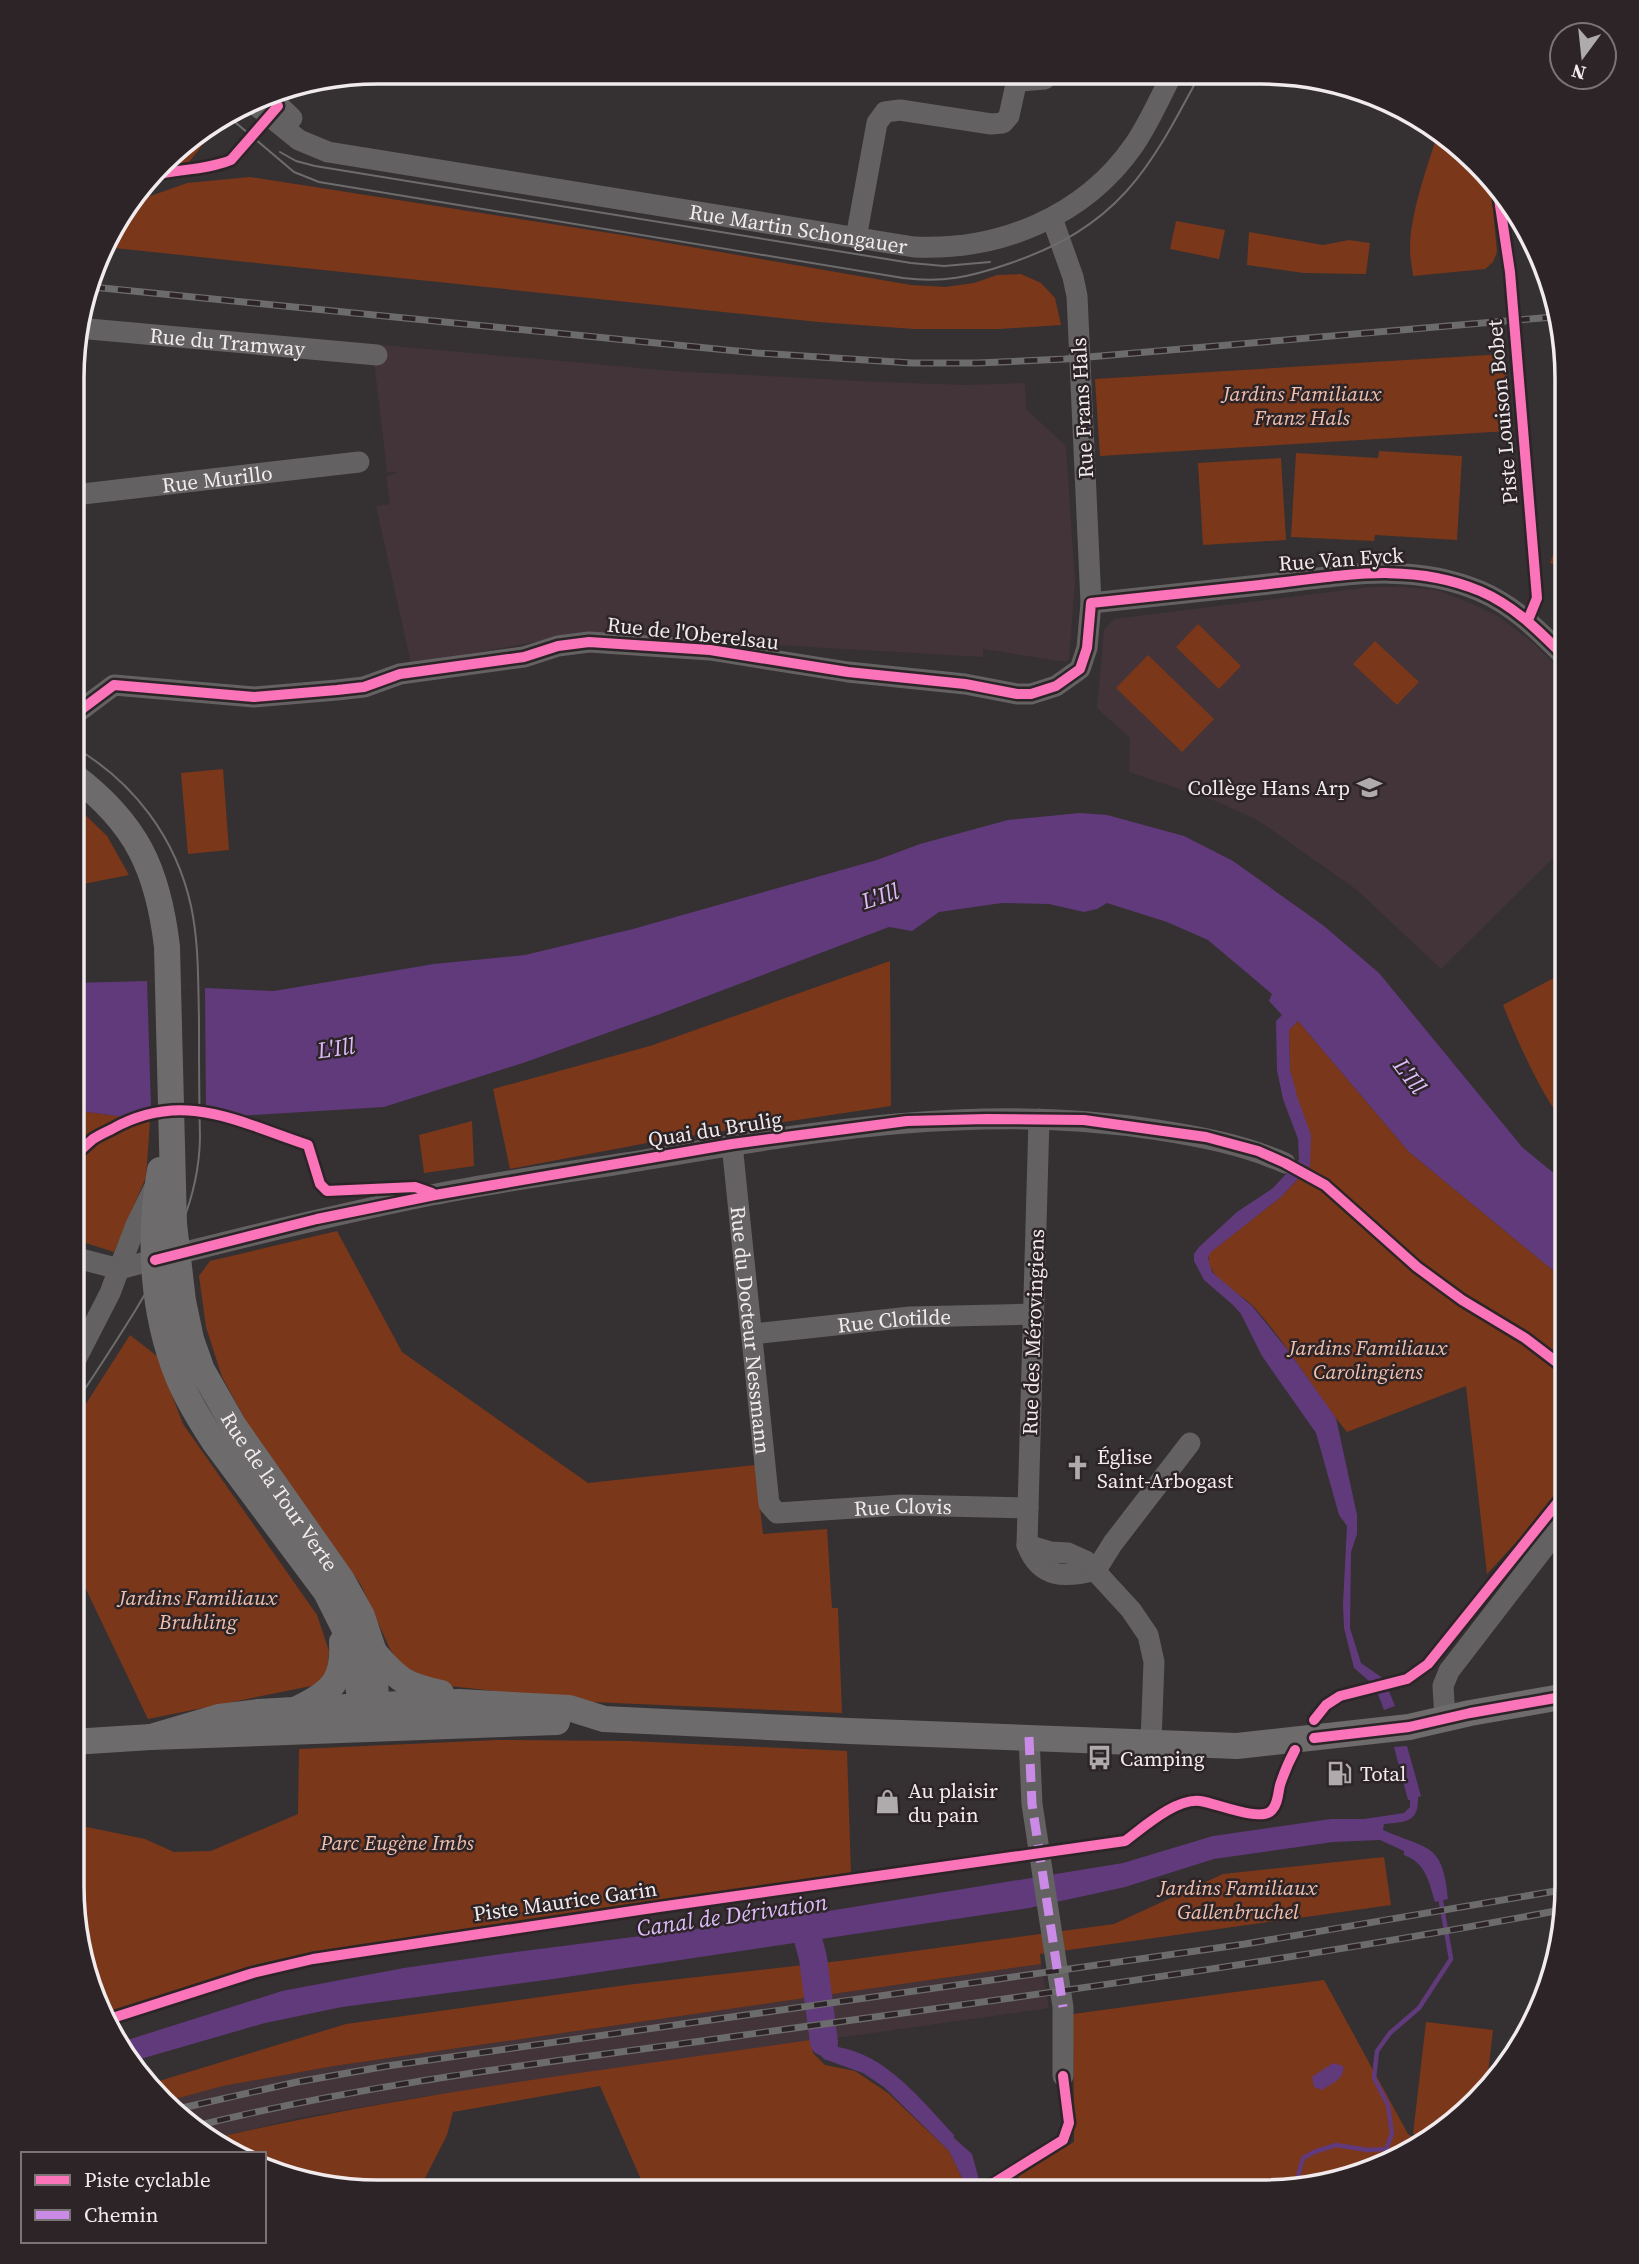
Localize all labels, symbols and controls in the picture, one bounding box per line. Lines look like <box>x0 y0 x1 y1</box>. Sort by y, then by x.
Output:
north arrow <box>1548 21 1618 91</box>
text: N <box>1568 58 1589 87</box>
street label: Rue Martin Schongauer <box>687 196 910 260</box>
street label: Piste Louison Bobet <box>1479 318 1525 505</box>
street label: Rue du Tramway <box>148 320 307 363</box>
street label: Rue Frans Hals <box>1064 337 1100 479</box>
park label: Jardins Familiaux Franz Hals <box>1220 379 1382 432</box>
street label: Rue Murillo <box>160 458 274 499</box>
street label: Rue Van Eyck <box>1278 540 1405 578</box>
street label: Rue de l'Oberelsau <box>606 610 780 656</box>
place label: Collège Hans Arp <box>1187 773 1350 802</box>
school or university icon: Collège Hans Arp <box>1356 773 1384 801</box>
water label: L'Ill <box>856 875 903 917</box>
water label: L'Ill <box>314 1029 357 1067</box>
water label: L'Ill <box>1385 1051 1434 1101</box>
street label: Quai du Brulig <box>646 1104 784 1154</box>
street label: Rue du Docteur Nessmann <box>724 1204 778 1456</box>
street label: Rue des Mérovingiens <box>1015 1228 1051 1436</box>
street label: Rue Clotilde <box>836 1302 951 1339</box>
park label: Jardins Familiaux Carolingiens <box>1286 1333 1448 1386</box>
street label: Rue de la Tour Verte <box>214 1406 346 1577</box>
place label: Église Saint-Arbogast <box>1097 1442 1234 1495</box>
church icon: Église Saint-Arbogast <box>1063 1454 1091 1482</box>
street label: Rue Clovis <box>853 1490 952 1523</box>
park label: Jardins Familiaux Bruhling <box>116 1583 278 1636</box>
bus stop icon: Camping <box>1086 1744 1114 1772</box>
place label: Camping <box>1120 1744 1205 1773</box>
fuel station icon: Total <box>1326 1759 1354 1787</box>
place label: Total <box>1360 1759 1406 1788</box>
place label: Au plaisir du pain <box>908 1776 998 1829</box>
shop icon: Au plaisir du pain <box>874 1788 902 1816</box>
park label: Parc Eugène Imbs <box>319 1828 474 1857</box>
park label: Jardins Familiaux Gallenbruchel <box>1156 1873 1318 1926</box>
street label: Piste Maurice Garin <box>471 1874 659 1928</box>
water label: Canal de Dérivation <box>635 1886 829 1944</box>
legend <box>21 2152 266 2243</box>
text: Piste cyclable <box>84 2165 211 2194</box>
text: Chemin <box>84 2200 159 2229</box>

